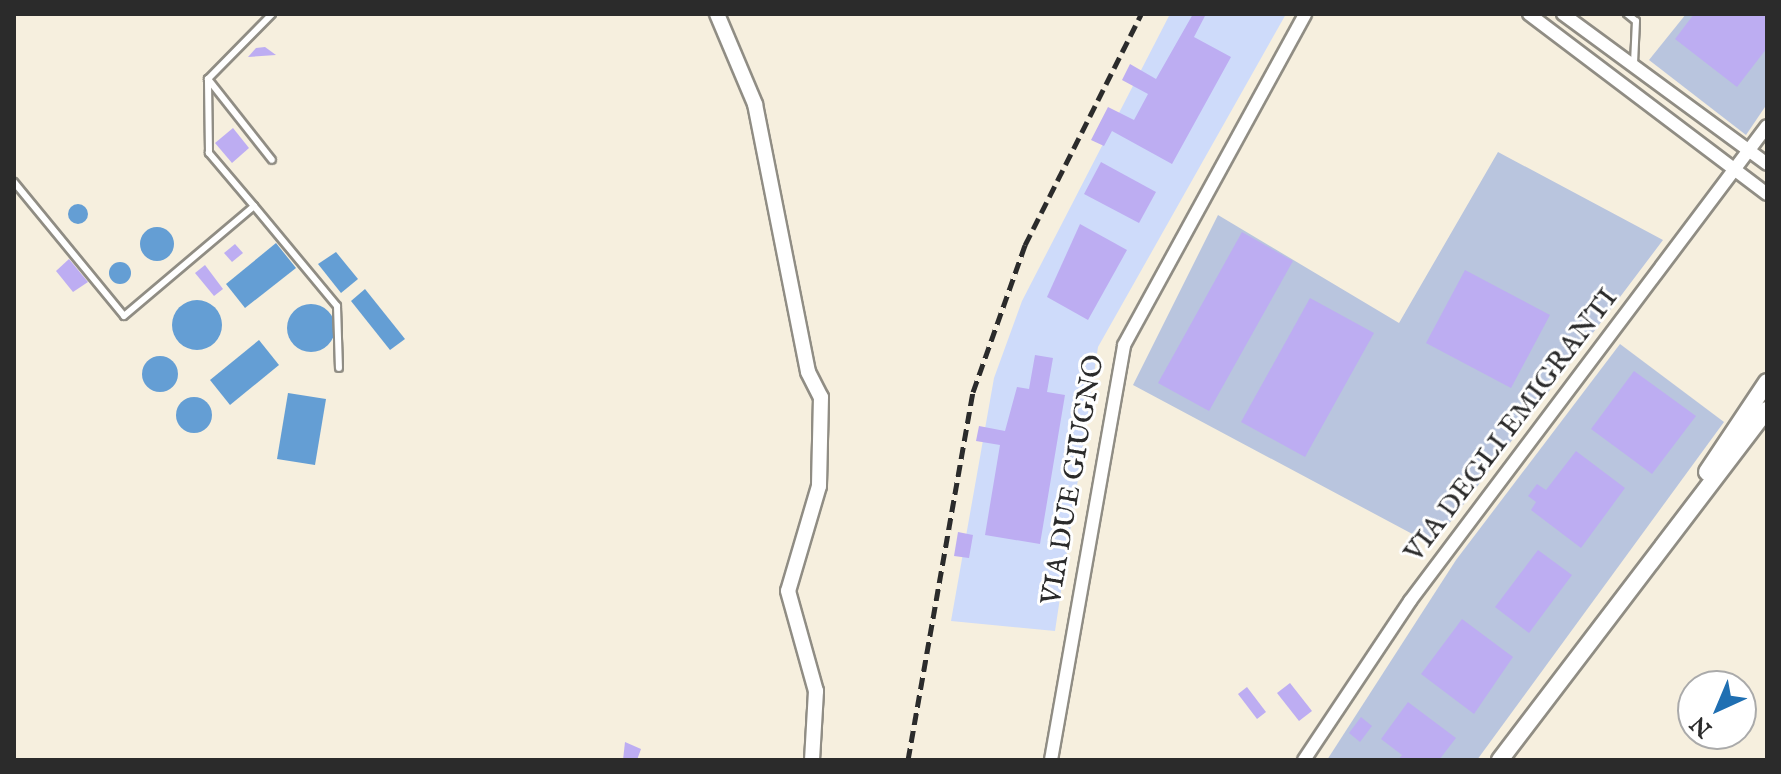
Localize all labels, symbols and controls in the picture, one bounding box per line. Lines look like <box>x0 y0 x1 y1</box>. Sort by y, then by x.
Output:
street label: VIA DEGLI EMIGRANTI <box>1398 283 1626 569</box>
street label: VIA DUE GIUGNO <box>1035 352 1113 608</box>
north arrow <box>1677 670 1757 750</box>
text: N <box>1685 709 1718 743</box>

